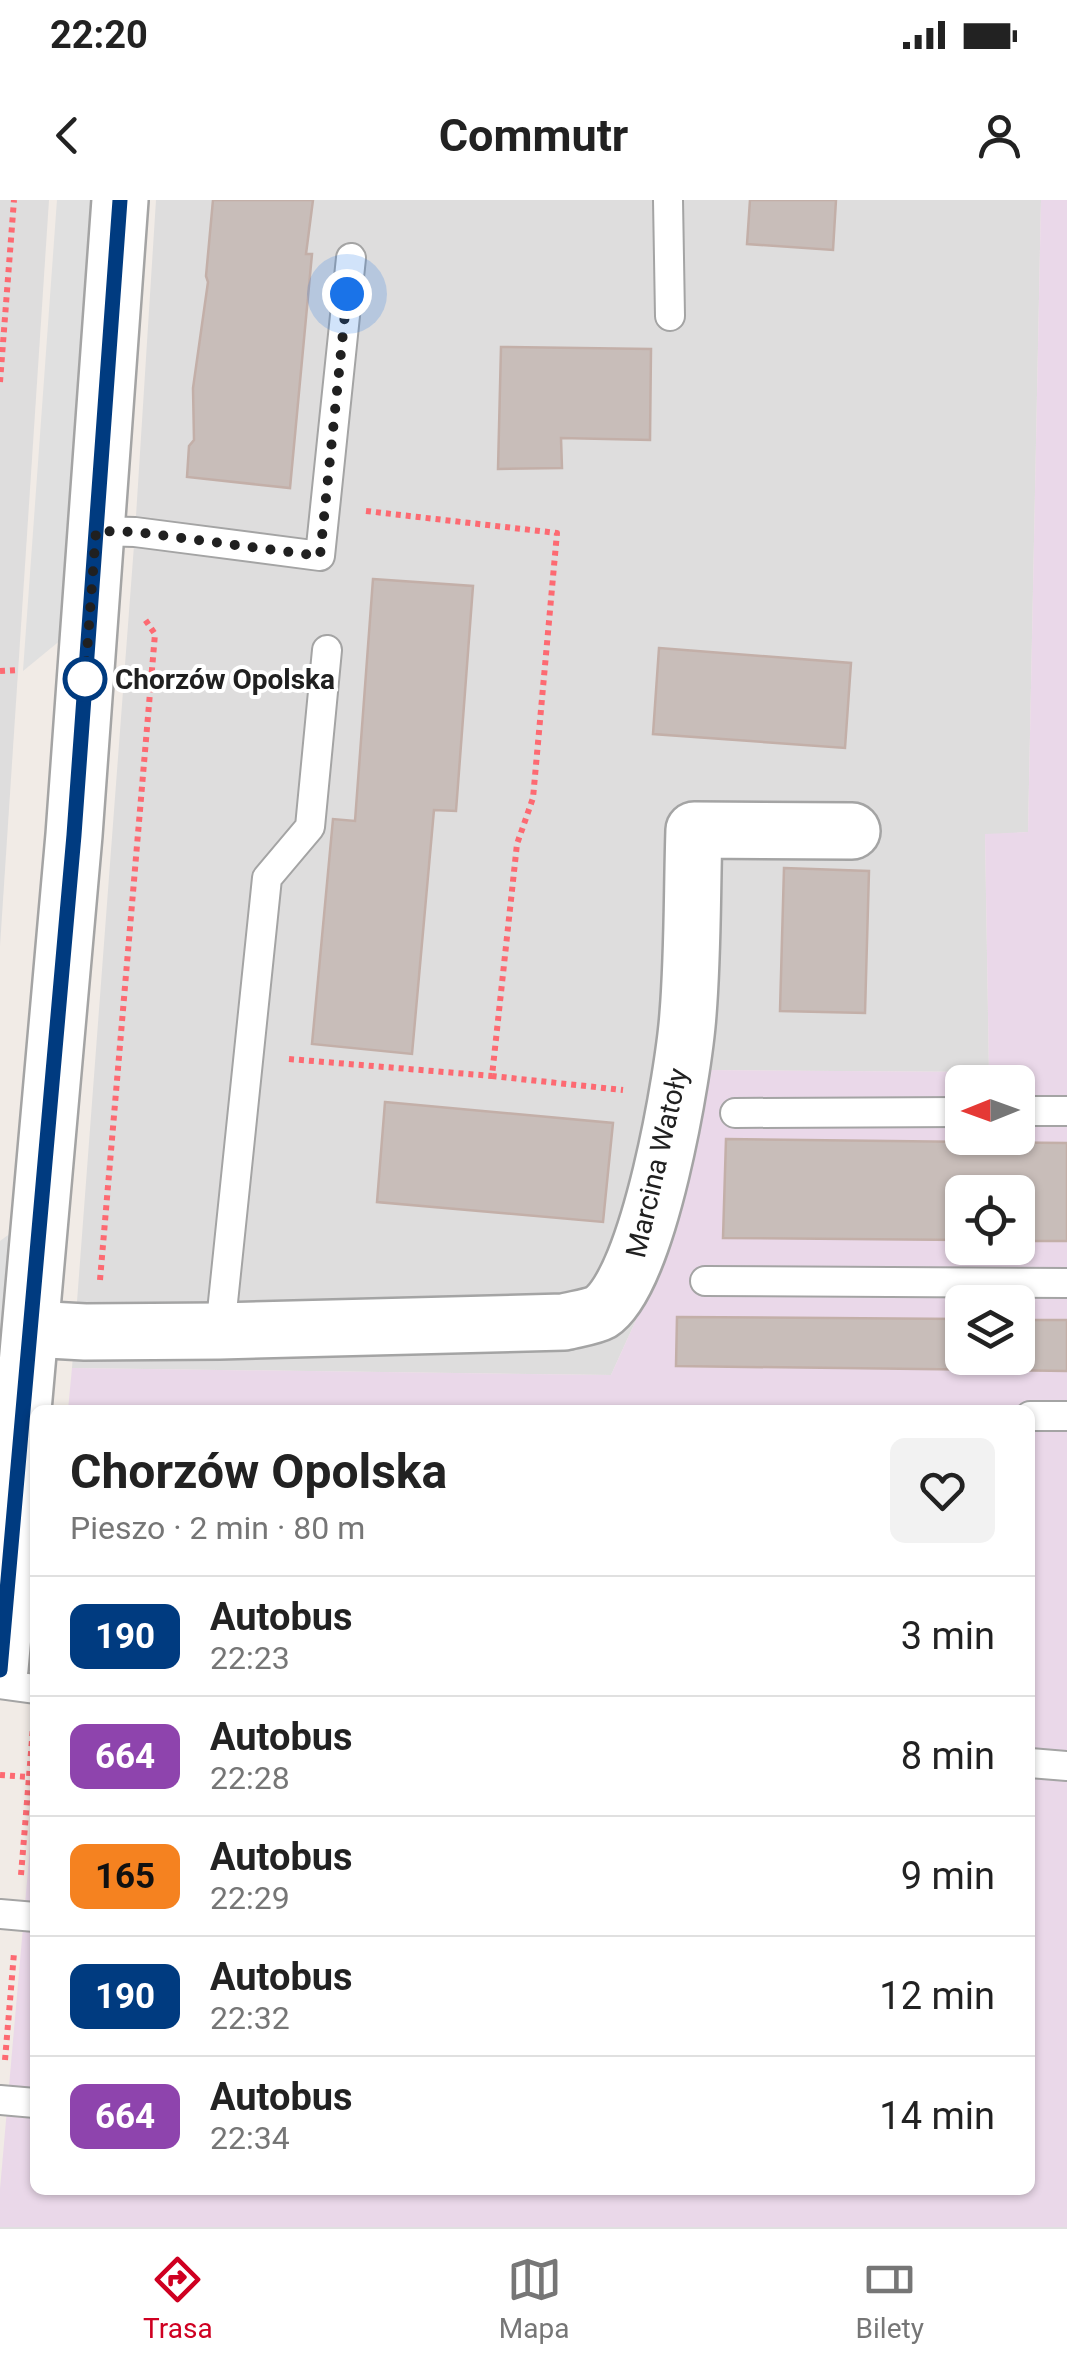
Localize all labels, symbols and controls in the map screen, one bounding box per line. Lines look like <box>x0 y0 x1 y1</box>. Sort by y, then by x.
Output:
text: 22:20 <box>50 13 148 57</box>
icon: back <box>40 108 95 163</box>
icon: person <box>972 108 1027 163</box>
text: Commutr <box>439 109 628 162</box>
your location <box>322 269 372 319</box>
marker: Chorzów Opolska <box>64 658 106 700</box>
place label: Chorzów Opolska <box>115 663 335 696</box>
street label: Marcina Watoły <box>619 1065 695 1261</box>
north arrow <box>945 1065 1035 1155</box>
map controls <box>945 1065 1035 1375</box>
button: locate <box>945 1175 1035 1265</box>
button: layers <box>945 1285 1035 1375</box>
button: heart <box>890 1438 995 1543</box>
text: Chorzów Opolska <box>70 1443 447 1500</box>
text: Pieszo · 2 min · 80 m <box>70 1509 365 1547</box>
text: Autobus <box>210 1595 353 1639</box>
text: 3 min <box>901 1614 995 1658</box>
text: 190 <box>95 1616 155 1657</box>
text: 22:23 <box>210 1639 290 1677</box>
text: Autobus <box>210 1715 353 1759</box>
text: 8 min <box>901 1734 995 1778</box>
text: 664 <box>95 1736 155 1777</box>
text: 22:28 <box>210 1759 290 1797</box>
text: Autobus <box>210 1835 353 1879</box>
text: 9 min <box>901 1854 995 1898</box>
text: 165 <box>95 1856 155 1897</box>
text: 22:29 <box>210 1879 290 1917</box>
text: Autobus <box>210 1955 353 1999</box>
text: 12 min <box>879 1974 995 2018</box>
text: 190 <box>95 1976 155 2017</box>
text: 22:32 <box>210 1999 290 2037</box>
text: Autobus <box>210 2075 353 2119</box>
text: 14 min <box>879 2094 995 2138</box>
text: 664 <box>95 2096 155 2137</box>
text: 22:34 <box>210 2119 290 2157</box>
tab: Trasa <box>143 2252 213 2345</box>
tab: Mapa <box>499 2252 569 2345</box>
tab: Bilety <box>856 2252 924 2345</box>

